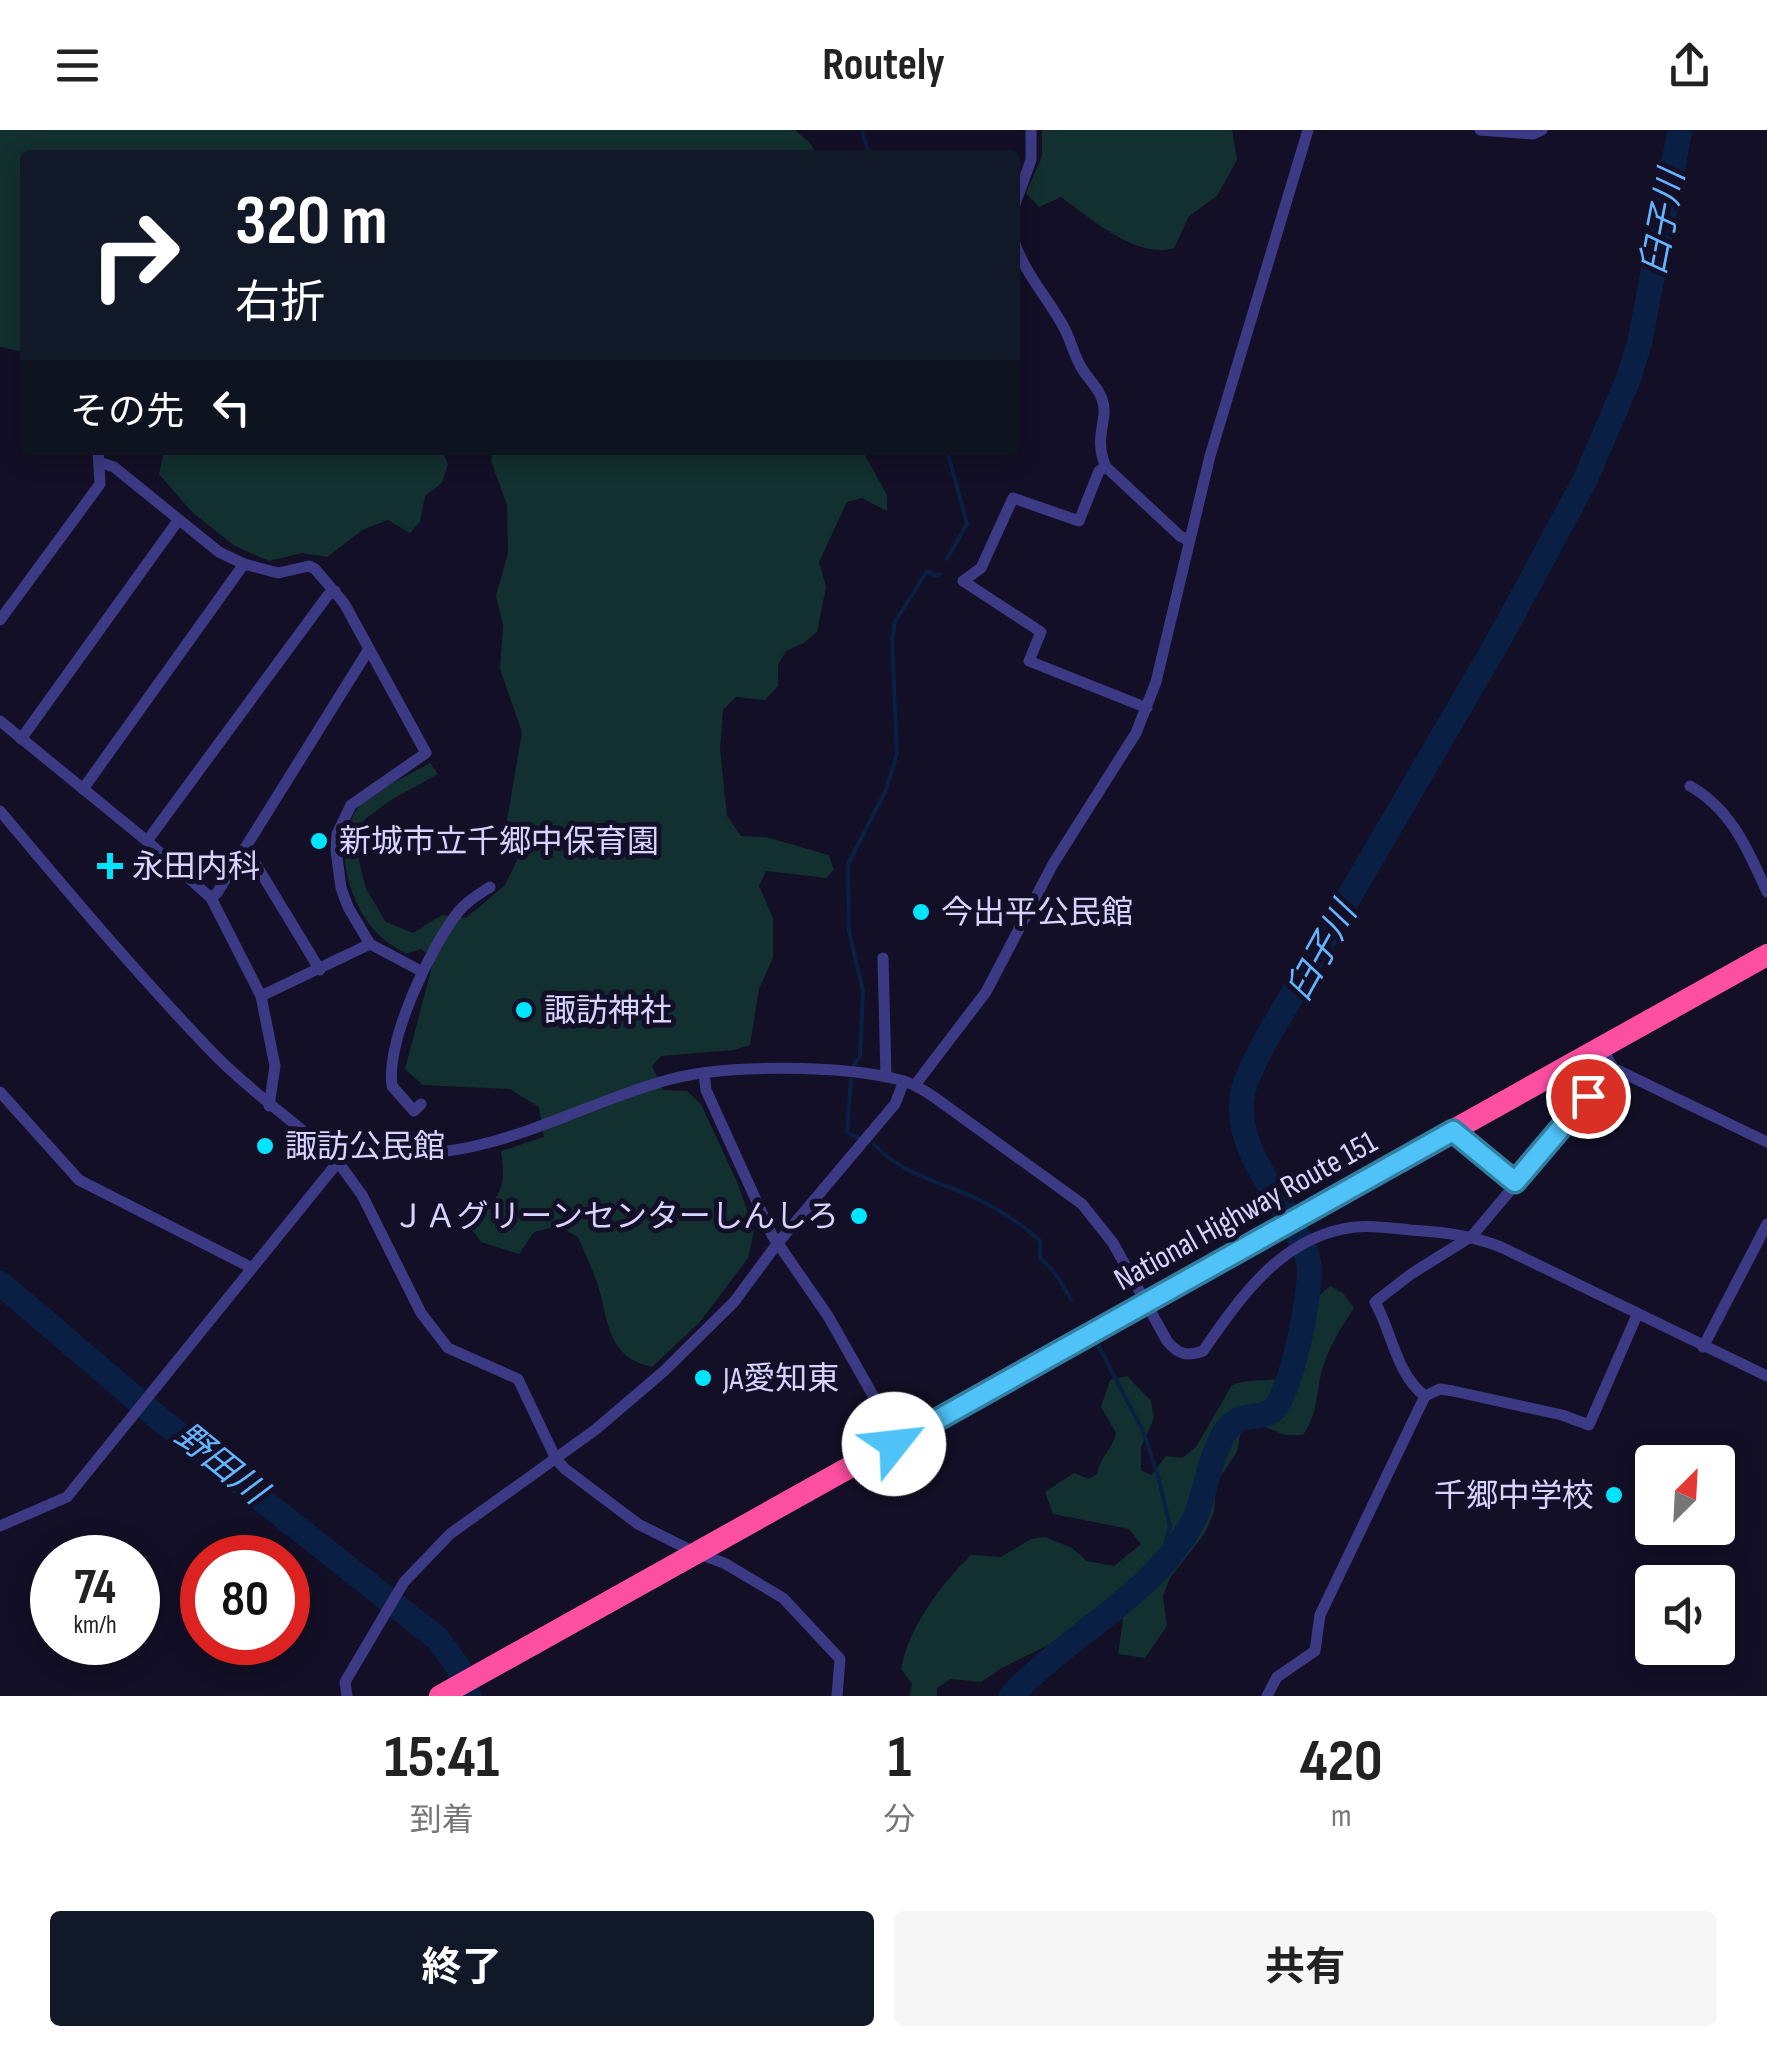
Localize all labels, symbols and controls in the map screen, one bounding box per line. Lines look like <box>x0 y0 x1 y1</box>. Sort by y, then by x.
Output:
icon: menu <box>50 38 105 93</box>
text: Routely <box>822 38 945 93</box>
icon: share <box>1662 38 1717 93</box>
water label: 臼子川 <box>1632 163 1695 278</box>
text: 320 m <box>235 180 388 264</box>
icon: right <box>70 190 200 320</box>
text: 右折 <box>235 276 325 331</box>
icon: left <box>204 380 259 435</box>
text: その先 <box>70 390 184 435</box>
place label: 新城市立千郷中保育園 <box>339 823 659 862</box>
marker: 新城市立千郷中保育園 <box>308 830 330 852</box>
place label: 永田内科 <box>132 848 260 887</box>
marker: 永田内科 <box>97 853 123 879</box>
water label: 臼子川 <box>1278 892 1369 1008</box>
place label: 今出平公民館 <box>941 894 1133 933</box>
marker: 今出平公民館 <box>910 901 932 923</box>
place label: 諏訪神社 <box>544 992 672 1031</box>
marker: 諏訪神社 <box>513 999 535 1021</box>
pin <box>1546 1054 1631 1139</box>
icon: arrive <box>1561 1069 1616 1124</box>
street label: National Highway Route 151 <box>1108 1123 1384 1300</box>
place label: 諏訪公民館 <box>285 1128 445 1167</box>
marker: 諏訪公民館 <box>254 1135 276 1157</box>
place label: ＪＡグリーンセンターしんしろ <box>393 1198 839 1237</box>
marker: ＪＡグリーンセンターしんしろ <box>848 1205 870 1227</box>
place label: JA愛知東 <box>722 1360 839 1399</box>
marker: JA愛知東 <box>692 1367 714 1389</box>
position arrow <box>842 1392 946 1496</box>
water label: 野田川 <box>166 1414 277 1516</box>
north arrow <box>1635 1445 1735 1545</box>
map controls <box>1635 1445 1735 1665</box>
place label: 千郷中学校 <box>1434 1477 1594 1516</box>
marker: 千郷中学校 <box>1603 1484 1625 1506</box>
speed limit sign: 80 <box>180 1535 310 1665</box>
text: 74 <box>74 1558 116 1618</box>
button: sound <box>1635 1565 1735 1665</box>
text: km/h <box>73 1610 117 1641</box>
text: 15:41 <box>384 1722 499 1794</box>
text: 1 <box>888 1722 911 1794</box>
text: 420 <box>1300 1726 1383 1798</box>
text: m <box>1331 1797 1352 1836</box>
text: 到着 <box>410 1801 474 1840</box>
text: 分 <box>883 1801 915 1840</box>
button: 終了 <box>50 1911 874 2026</box>
button: 共有 <box>894 1911 1717 2026</box>

